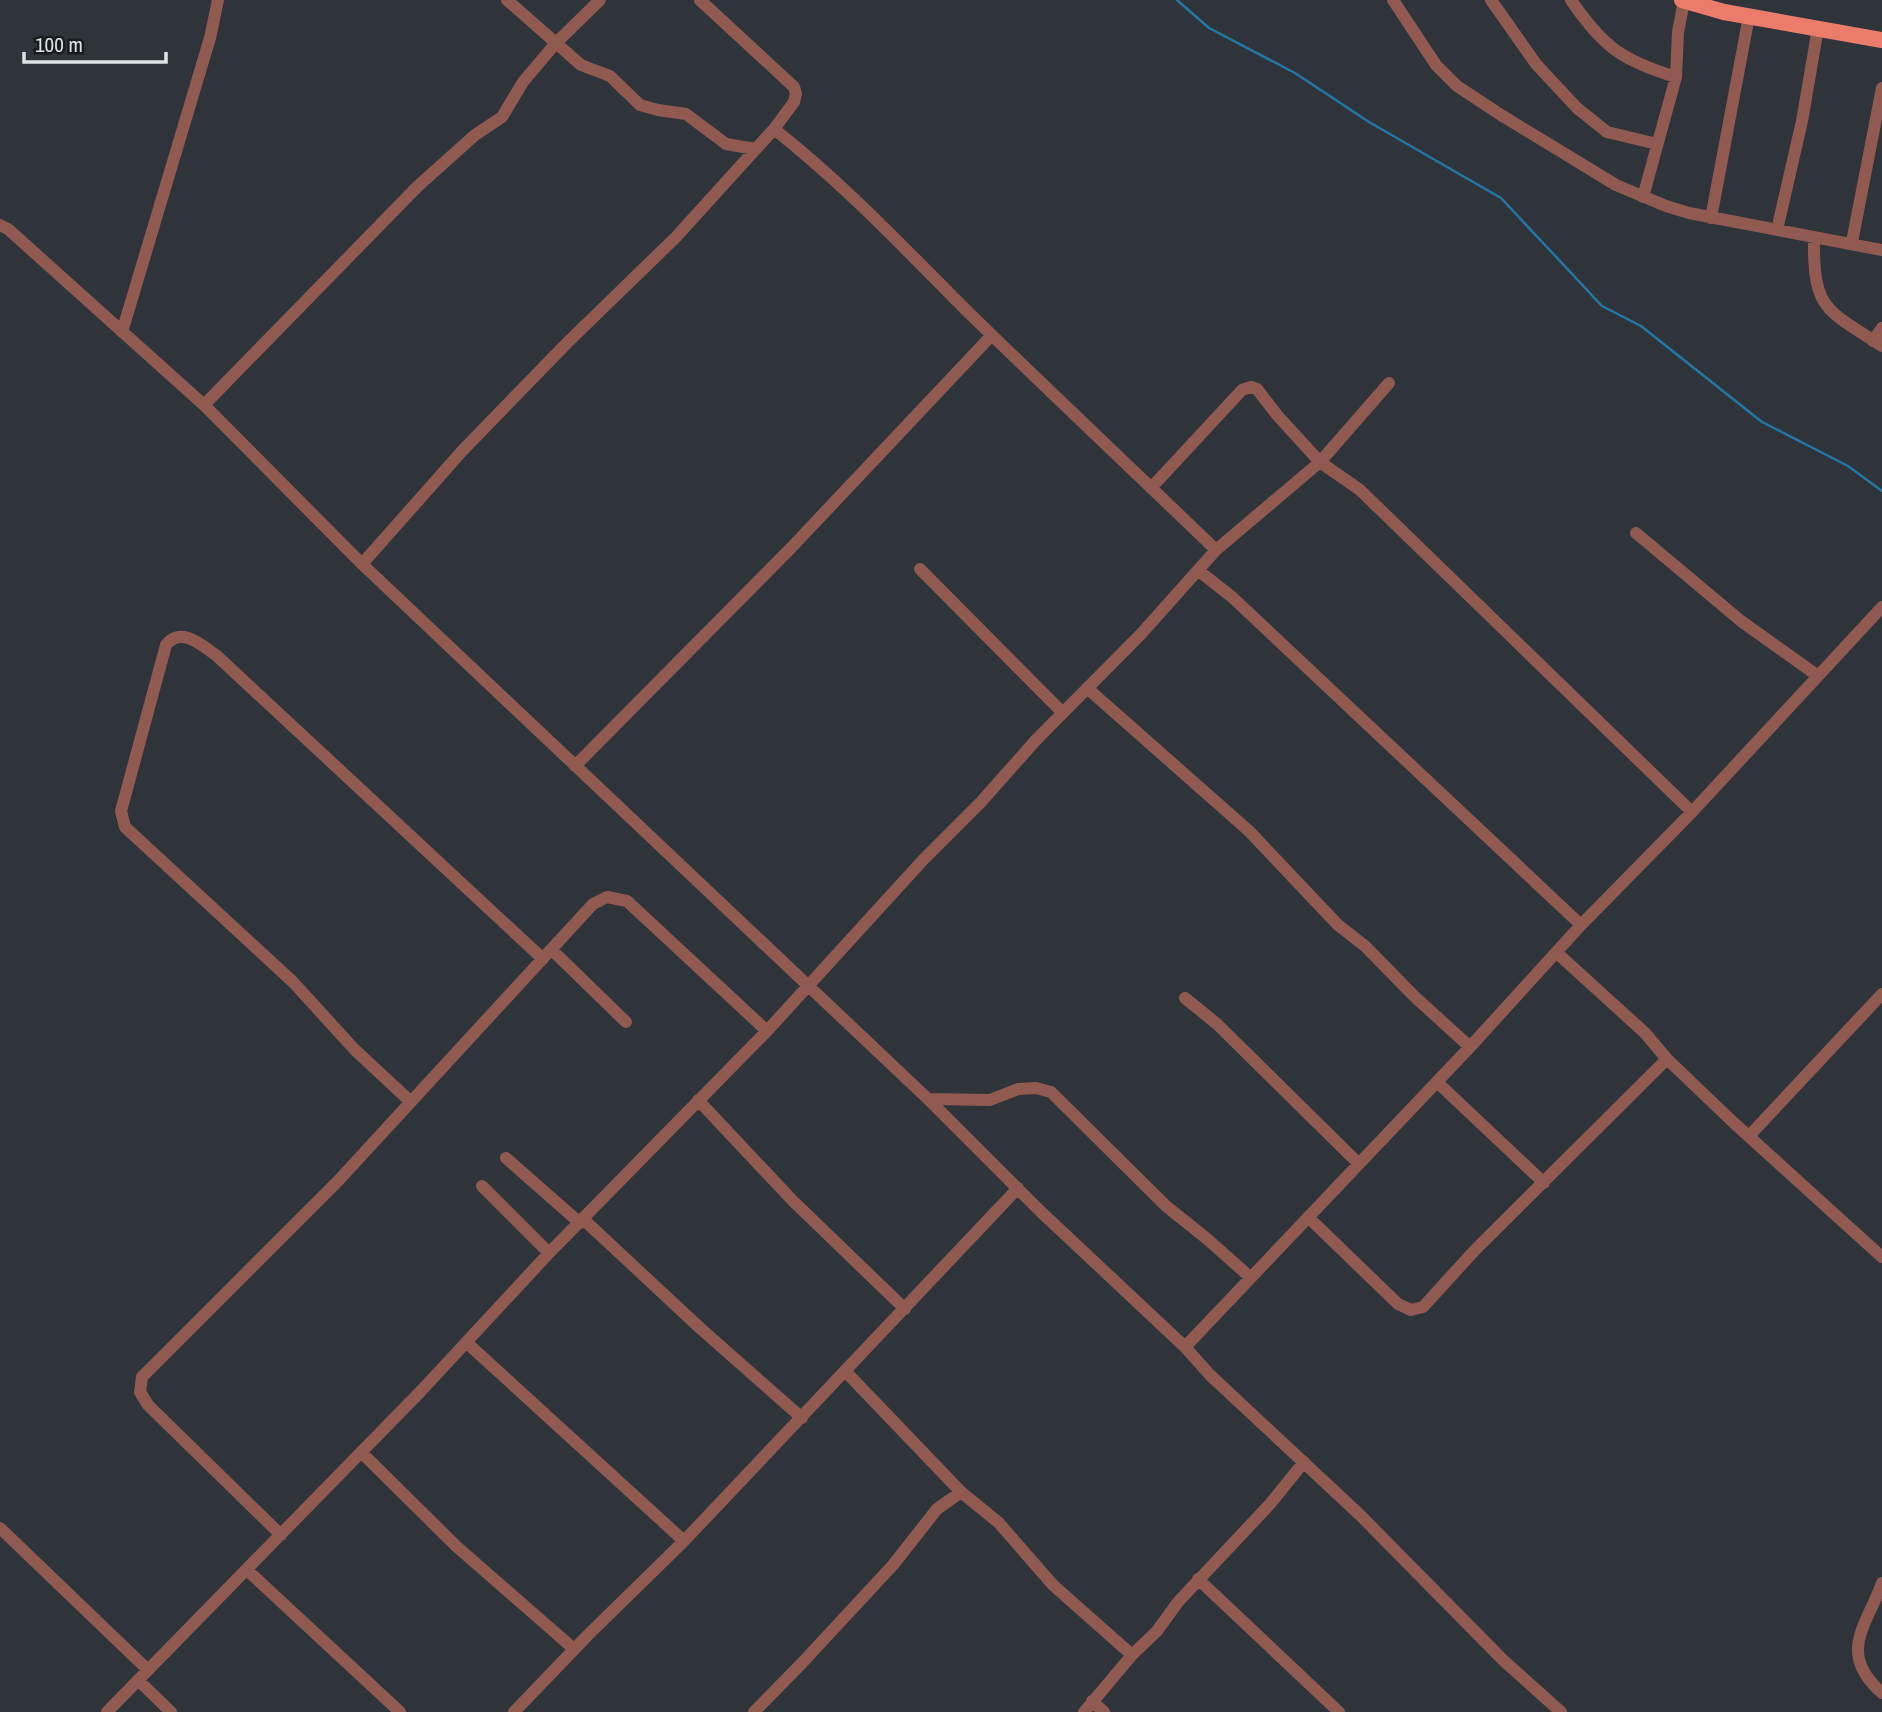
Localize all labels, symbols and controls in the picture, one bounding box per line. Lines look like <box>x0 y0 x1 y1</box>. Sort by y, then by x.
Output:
scale bar <box>24 21 166 65</box>
text: 100 m <box>35 30 83 59</box>

